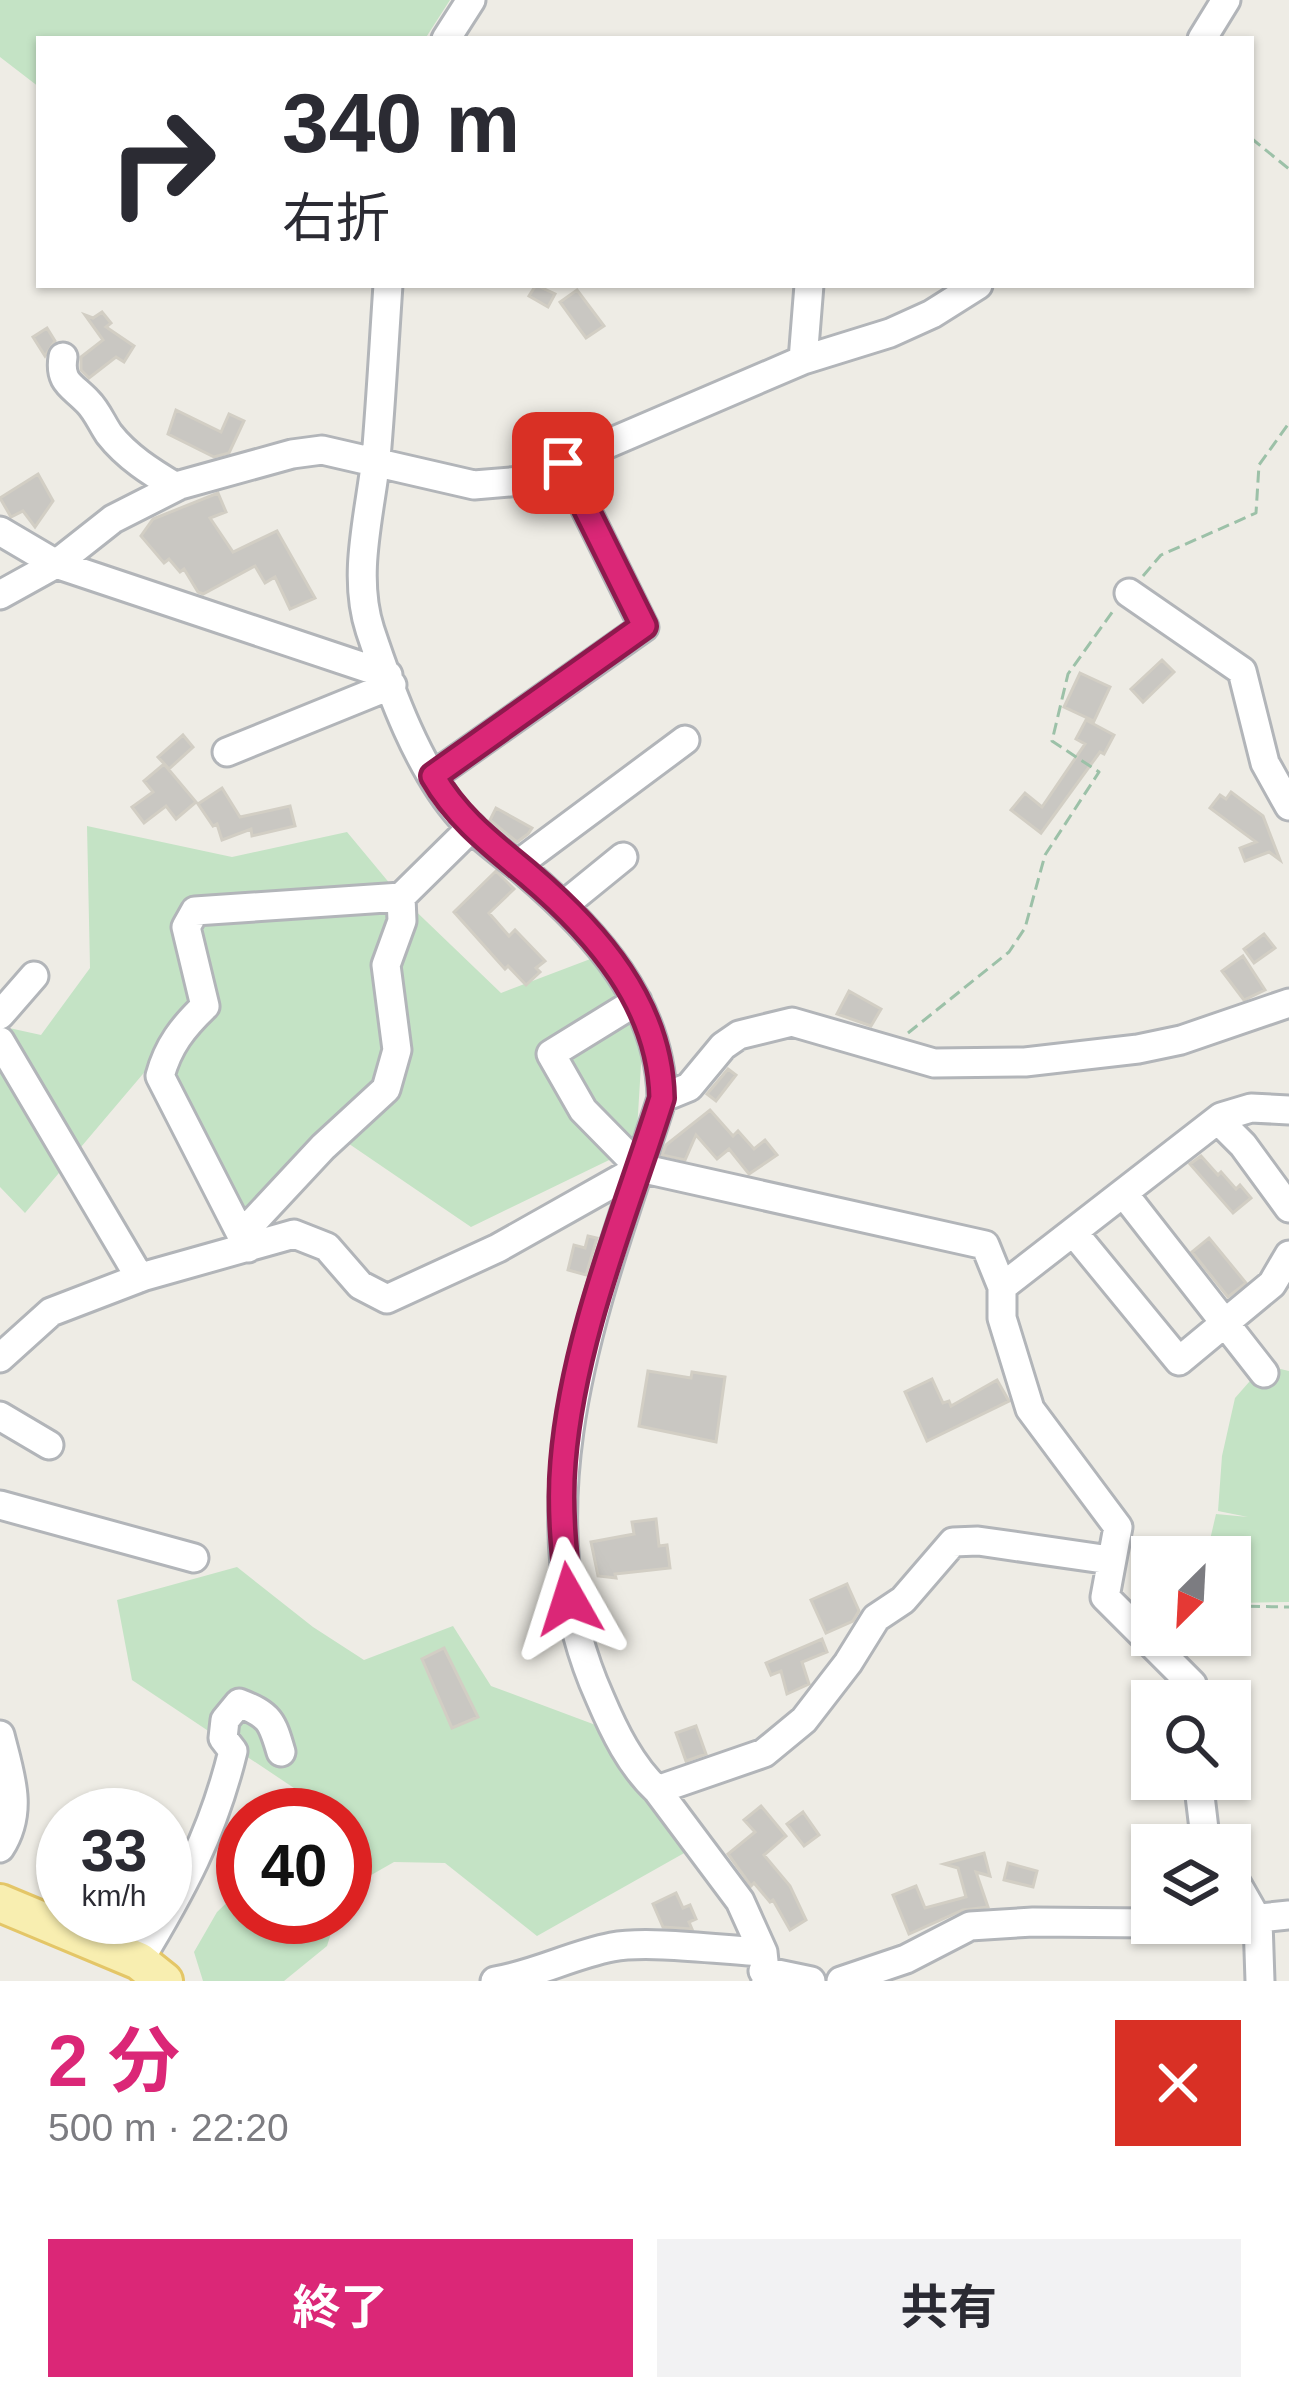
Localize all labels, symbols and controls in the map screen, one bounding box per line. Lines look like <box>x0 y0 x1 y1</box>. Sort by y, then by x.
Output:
text: 340 m <box>282 76 520 170</box>
icon: right <box>84 84 240 240</box>
text: 右折 <box>282 188 390 248</box>
pin <box>512 412 614 514</box>
icon: arrive <box>530 430 596 496</box>
position arrow <box>506 1536 632 1662</box>
north arrow <box>1131 1536 1251 1656</box>
map controls <box>1131 1536 1251 1944</box>
button: search <box>1131 1680 1251 1800</box>
speed limit sign: 40 <box>216 1788 372 1944</box>
text: 33 <box>81 1817 147 1884</box>
button: layers <box>1131 1824 1251 1944</box>
text: km/h <box>81 1879 147 1912</box>
button: close <box>1115 2020 1241 2146</box>
text: 2 分 <box>48 2021 180 2101</box>
text: 500 m · 22:20 <box>48 2106 289 2149</box>
button: 終了 <box>48 2239 633 2377</box>
button: 共有 <box>657 2239 1241 2377</box>

